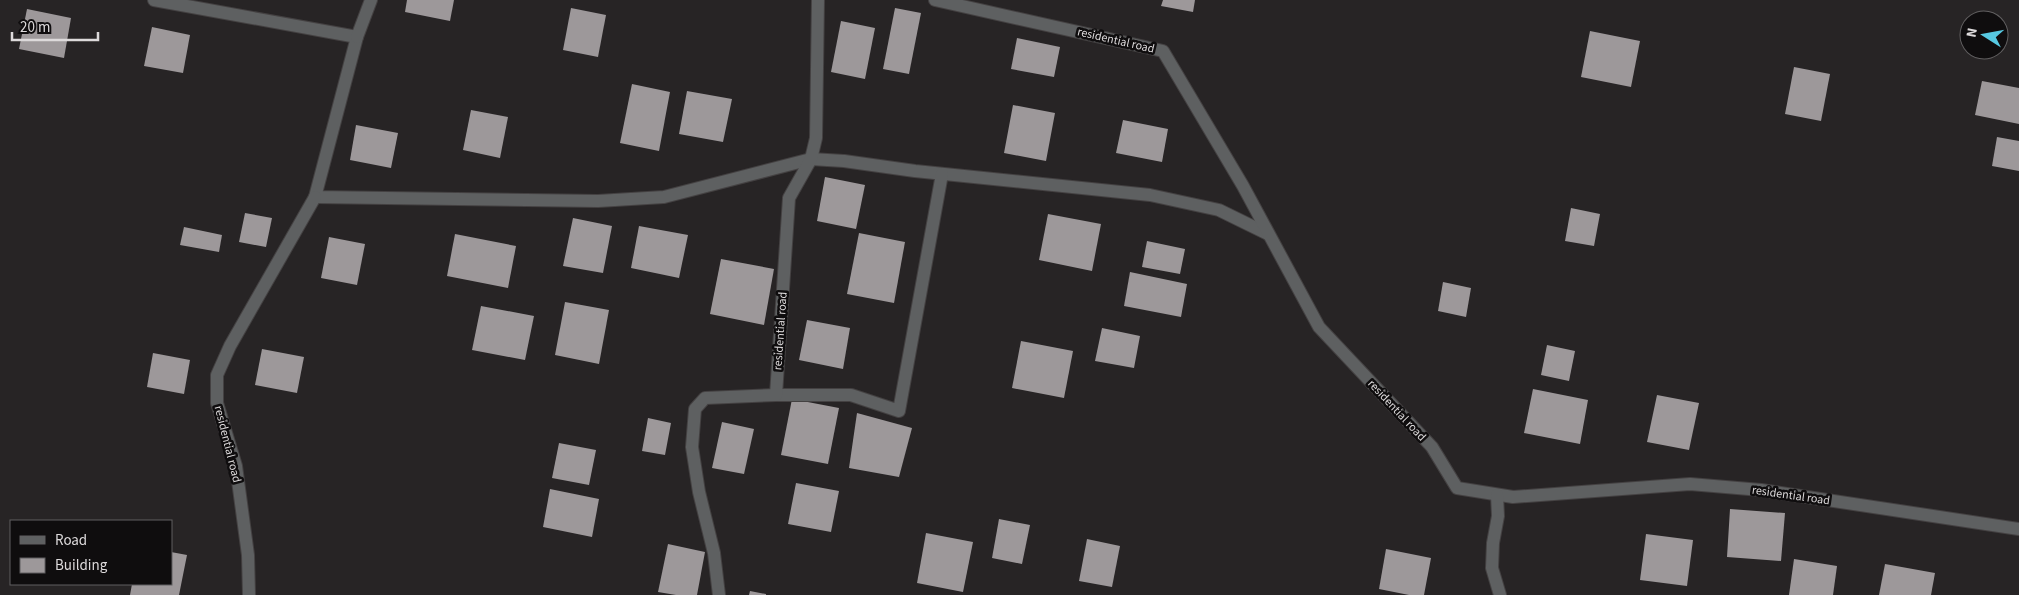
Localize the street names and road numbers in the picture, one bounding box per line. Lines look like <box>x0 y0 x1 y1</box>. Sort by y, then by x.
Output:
street label: residential road <box>1076 23 1156 58</box>
street label: residential road <box>769 291 792 371</box>
street label: residential road <box>1364 376 1430 445</box>
street label: residential road <box>210 404 245 484</box>
street label: residential road <box>1751 482 1831 509</box>

